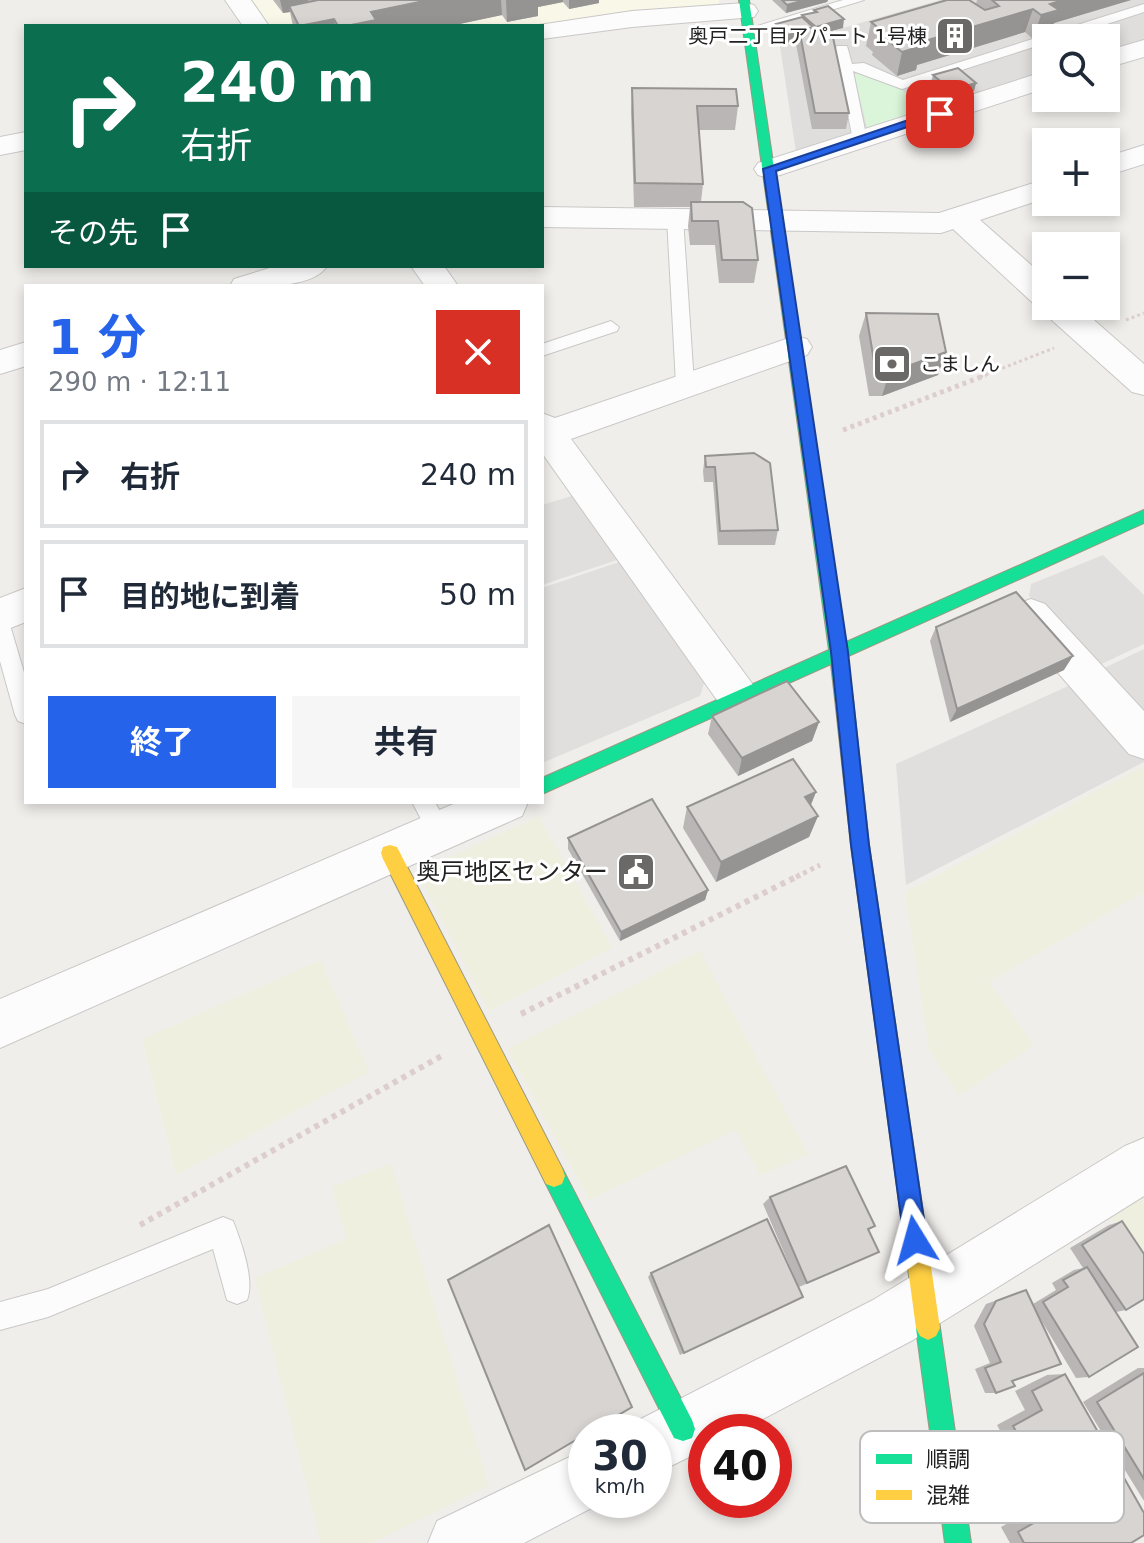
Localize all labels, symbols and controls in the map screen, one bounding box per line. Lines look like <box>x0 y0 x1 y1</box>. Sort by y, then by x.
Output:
building icon: 奥戸二丁目アパート 1号棟 <box>934 15 976 57</box>
place label: 奥戸二丁目アパート 1号棟 <box>688 24 927 48</box>
map controls <box>1032 24 1120 320</box>
button: search <box>1032 24 1120 112</box>
text: 240 m <box>180 49 375 114</box>
icon: right <box>48 56 152 160</box>
pin <box>906 80 974 148</box>
icon: arrive <box>918 92 962 136</box>
text: 右折 <box>180 125 252 166</box>
button: + <box>1032 128 1120 216</box>
icon: arrive <box>154 208 198 252</box>
text: その先 <box>48 215 138 250</box>
button: − <box>1032 232 1120 320</box>
text: 1 分 <box>48 309 146 365</box>
button: close <box>436 310 520 394</box>
bank icon: こましん <box>871 343 913 385</box>
place label: こましん <box>920 352 1000 376</box>
text: 290 m · 12:11 <box>48 367 231 397</box>
icon: right <box>52 452 96 496</box>
text: 240 m <box>420 457 516 492</box>
text: 右折 <box>120 459 180 494</box>
icon: arrive <box>52 572 96 616</box>
text: 50 m <box>439 577 516 612</box>
text: 目的地に到着 <box>120 579 300 614</box>
button: 終了 <box>48 696 276 788</box>
button: 共有 <box>292 696 520 788</box>
public building icon: 奥戸地区センター <box>615 851 657 893</box>
place label: 奥戸地区センター <box>416 858 608 886</box>
position arrow <box>873 1198 957 1282</box>
speed limit sign: 40 <box>688 1414 792 1518</box>
legend <box>860 1431 1124 1523</box>
text: 30 <box>592 1433 648 1479</box>
text: 順調 <box>926 1447 970 1472</box>
text: km/h <box>595 1474 645 1498</box>
text: 混雑 <box>926 1483 970 1508</box>

